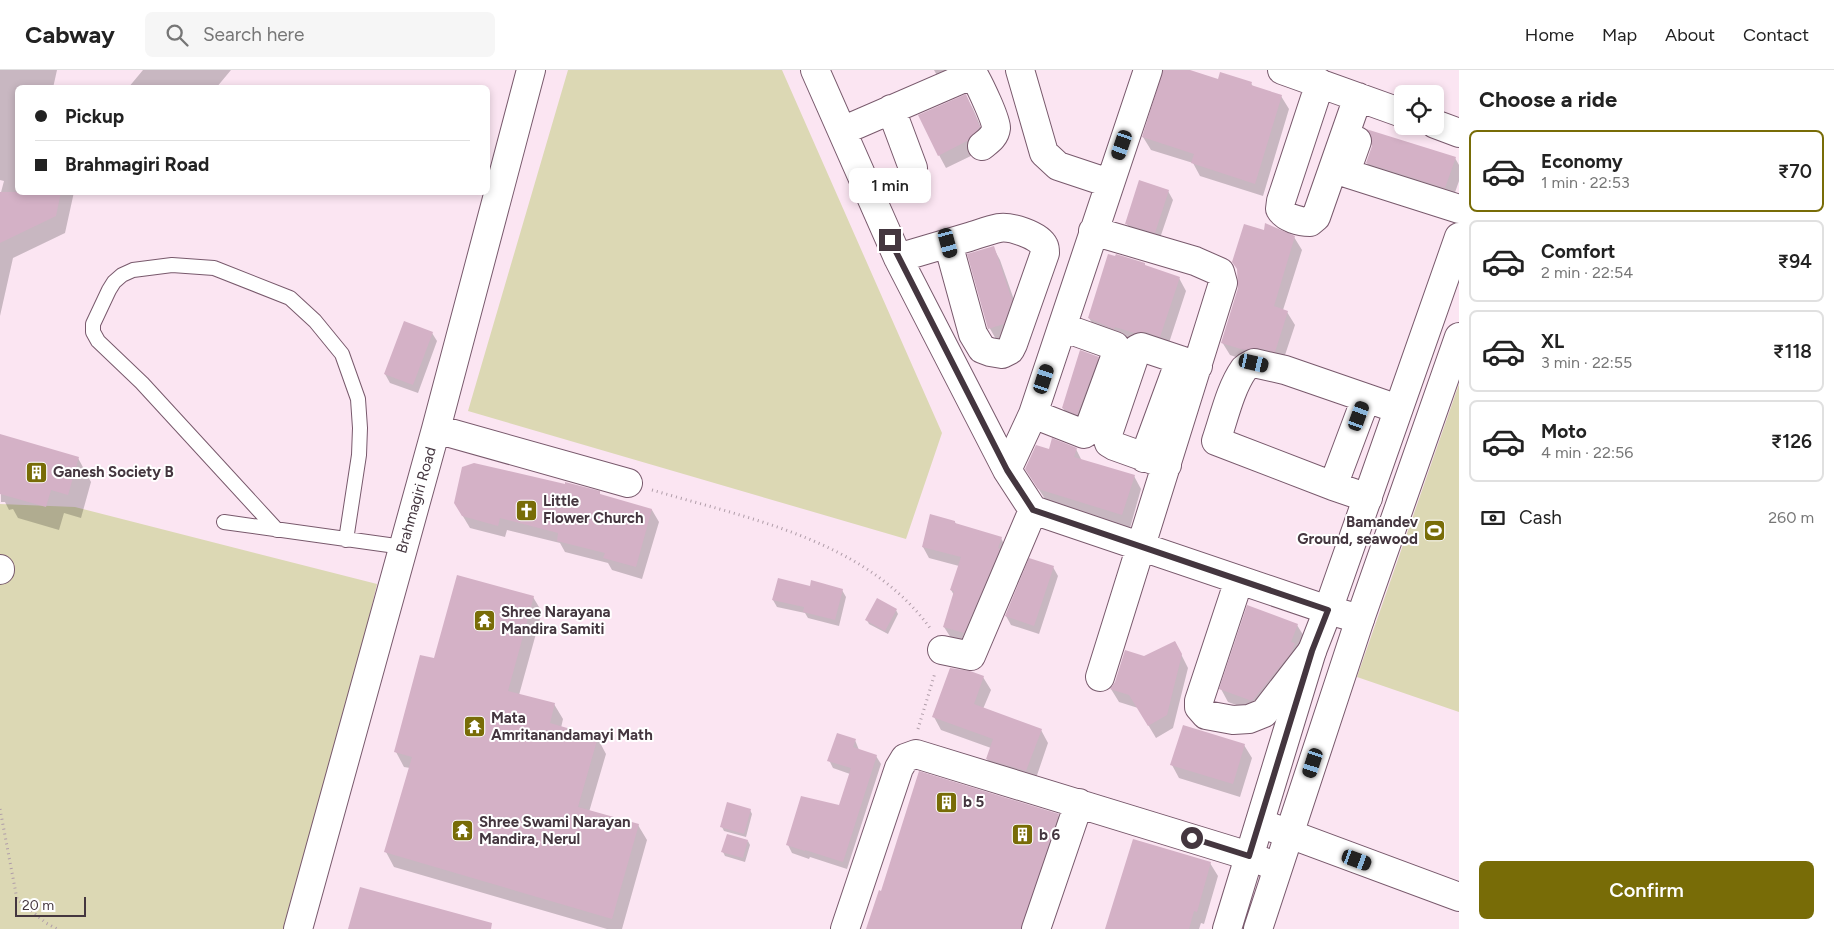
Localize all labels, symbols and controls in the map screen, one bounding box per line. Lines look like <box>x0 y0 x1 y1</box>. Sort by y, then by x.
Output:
search box <box>145 12 495 57</box>
text: Cabway <box>25 20 115 49</box>
icon: search <box>163 21 191 49</box>
text: Search here <box>203 23 304 46</box>
text: Home <box>1525 24 1574 46</box>
text: Map <box>1602 24 1637 46</box>
text: About <box>1665 24 1715 46</box>
text: Contact <box>1743 24 1809 46</box>
map controls <box>1394 85 1444 135</box>
button: locate <box>1394 85 1444 135</box>
text: Choose a ride <box>1479 86 1617 113</box>
text: Pickup <box>65 105 124 128</box>
car <box>1110 128 1133 162</box>
icon: car <box>1481 149 1526 194</box>
text: Economy <box>1541 150 1623 173</box>
text: Brahmagiri Road <box>65 153 209 176</box>
text: ₹70 <box>1778 160 1812 183</box>
callout: 1 min <box>849 168 931 202</box>
text: 1 min · 22:53 <box>1541 173 1630 192</box>
text: 1 min <box>871 176 909 195</box>
car <box>936 227 959 259</box>
route end <box>879 229 901 251</box>
icon: car <box>1481 239 1526 284</box>
text: Comfort <box>1541 240 1616 263</box>
text: ₹94 <box>1778 250 1812 273</box>
text: 2 min · 22:54 <box>1541 263 1633 282</box>
icon: car <box>1481 329 1526 374</box>
text: XL <box>1541 330 1564 353</box>
text: ₹118 <box>1773 340 1812 363</box>
car <box>1237 352 1270 374</box>
text: 3 min · 22:55 <box>1541 353 1632 372</box>
car <box>1032 362 1055 396</box>
car <box>1346 399 1371 433</box>
icon: car <box>1481 419 1526 464</box>
text: Moto <box>1541 420 1587 443</box>
text: ₹126 <box>1771 430 1812 453</box>
text: 4 min · 22:56 <box>1541 443 1633 462</box>
street label: Brahmagiri Road <box>392 445 440 555</box>
building icon: Ganesh Society B <box>25 460 49 484</box>
place label: Ganesh Society B <box>53 463 174 481</box>
place label: Little Flower Church <box>543 492 644 527</box>
church icon: Little Flower Church <box>515 498 539 522</box>
icon: cash <box>1479 504 1507 532</box>
text: Cash <box>1519 506 1562 529</box>
text: 260 m <box>1768 508 1814 527</box>
place label: Bamandev Ground, seawood <box>1297 513 1419 548</box>
sports icon: Bamandev Ground, seawood <box>1422 519 1446 543</box>
place label: Shree Narayana Mandira Samiti <box>501 603 611 638</box>
temple icon: Shree Narayana Mandira Samiti <box>473 609 497 633</box>
place label: Mata Amritanandamayi Math <box>491 709 653 744</box>
temple icon: Mata Amritanandamayi Math <box>463 715 487 739</box>
car <box>1301 746 1324 780</box>
building icon: b 5 <box>935 790 959 814</box>
place label: b 5 <box>963 793 985 811</box>
place label: Shree Swami Narayan Mandira, Nerul <box>479 813 630 848</box>
temple icon: Shree Swami Narayan Mandira, Nerul <box>451 819 475 843</box>
building icon: b 6 <box>1011 823 1035 847</box>
place label: b 6 <box>1039 826 1061 844</box>
route start <box>1181 827 1203 849</box>
car <box>1340 848 1373 872</box>
button: Confirm <box>1479 861 1814 919</box>
scale bar <box>15 894 86 917</box>
text: 20 m <box>22 897 54 914</box>

